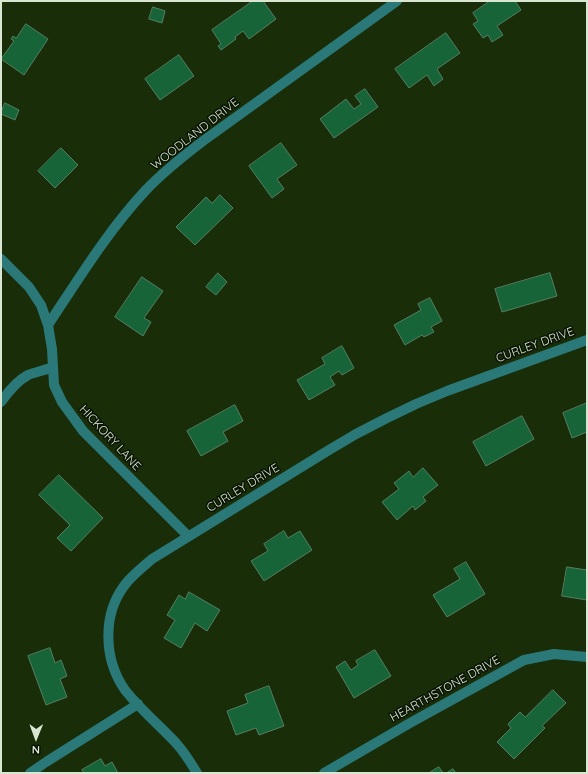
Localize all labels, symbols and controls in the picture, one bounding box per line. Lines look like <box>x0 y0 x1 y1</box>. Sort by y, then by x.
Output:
street label: WOODLAND DRIVE <box>148 95 242 173</box>
street label: CURLEY DRIVE <box>494 324 576 366</box>
street label: HICKORY LANE <box>76 402 144 474</box>
street label: CURLEY DRIVE <box>204 461 282 515</box>
street label: HEARTHSTONE DRIVE <box>388 653 502 725</box>
north arrow <box>16 718 56 758</box>
text: N <box>32 743 40 757</box>

